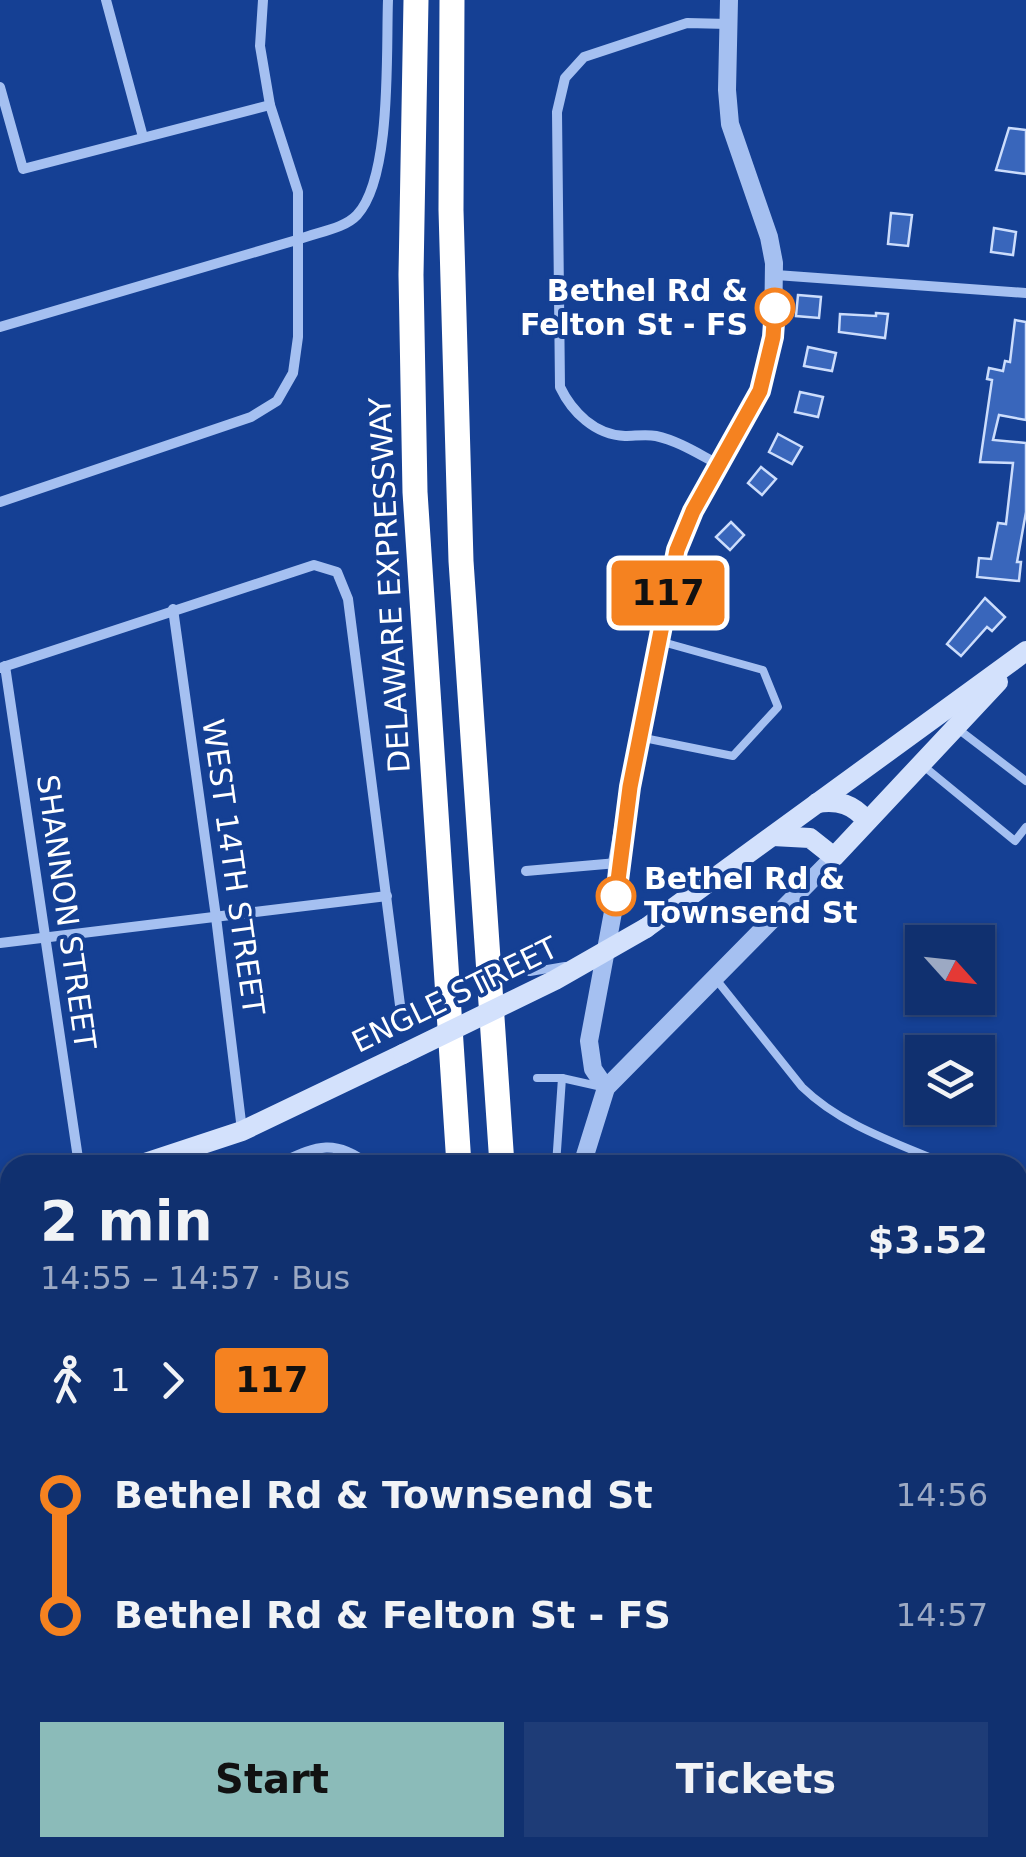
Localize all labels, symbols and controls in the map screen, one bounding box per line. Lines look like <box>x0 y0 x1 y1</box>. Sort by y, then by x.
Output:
place label: Bethel Rd & Felton St - FS <box>520 273 748 342</box>
marker: Bethel Rd & Felton St - FS <box>756 289 794 327</box>
street label: DELAWARE EXPRESSWAY <box>362 396 417 774</box>
line badge: 117 <box>610 560 726 626</box>
text: 117 <box>631 573 705 613</box>
street label: WEST 14TH STREET <box>195 717 272 1018</box>
street label: SHANNON STREET <box>30 772 103 1052</box>
place label: Bethel Rd & Townsend St <box>644 861 858 930</box>
marker: Bethel Rd & Townsend St <box>597 877 635 915</box>
north arrow <box>905 925 995 1015</box>
map controls <box>905 925 995 1125</box>
street label: ENGLE STREET <box>346 929 564 1059</box>
button: layers <box>905 1035 995 1125</box>
text: 2 min <box>40 1189 213 1253</box>
text: $3.52 <box>868 1218 988 1262</box>
text: 14:55 – 14:57 · Bus <box>40 1259 350 1297</box>
icon: walk <box>40 1353 95 1408</box>
icon: forward <box>145 1353 200 1408</box>
text: 117 <box>235 1360 308 1400</box>
text: 1 <box>110 1361 130 1399</box>
text: Bethel Rd & Townsend St <box>114 1473 653 1517</box>
text: 14:56 <box>896 1476 988 1514</box>
text: Bethel Rd & Felton St - FS <box>114 1593 671 1637</box>
text: 14:57 <box>896 1596 988 1634</box>
button: Start <box>40 1722 504 1837</box>
button: Tickets <box>524 1722 988 1837</box>

